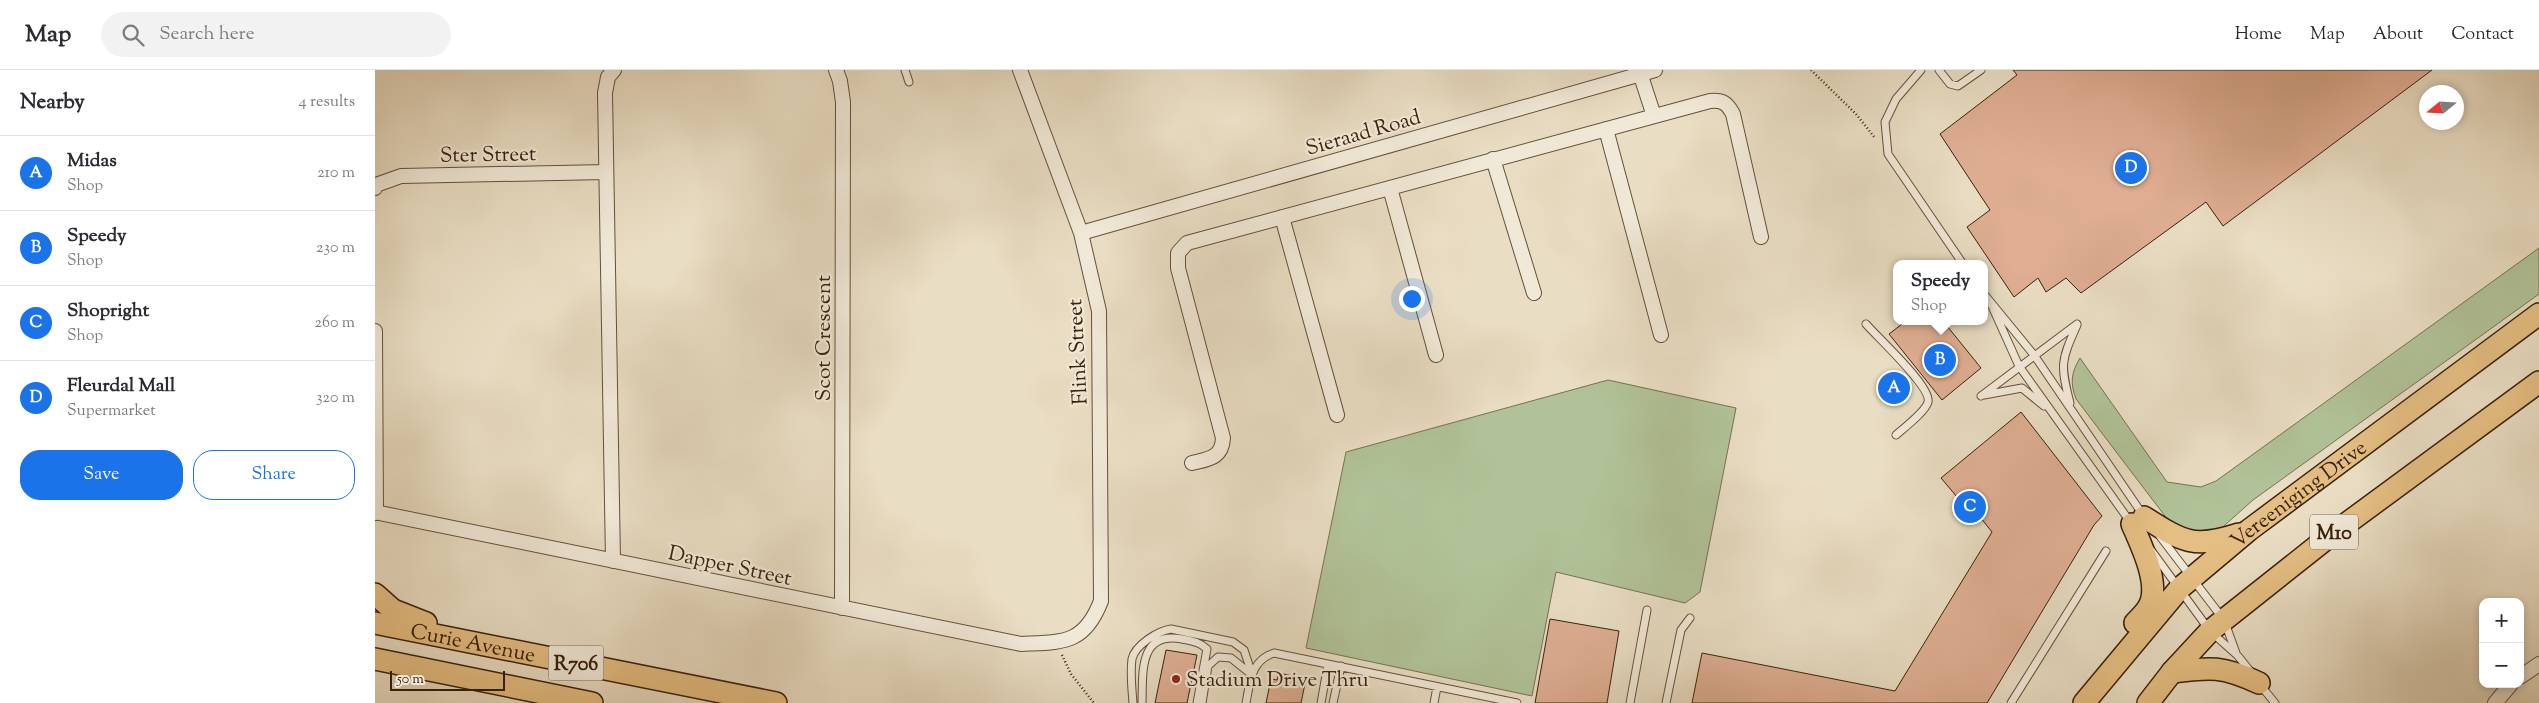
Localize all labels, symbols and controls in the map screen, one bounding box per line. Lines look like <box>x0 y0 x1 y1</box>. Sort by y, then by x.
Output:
search box <box>101 12 451 57</box>
text: Map <box>25 18 71 52</box>
icon: search <box>119 21 147 49</box>
text: Search here <box>159 21 255 48</box>
text: Home <box>2235 22 2282 48</box>
text: Map <box>2310 22 2345 48</box>
text: About <box>2373 22 2423 48</box>
text: Contact <box>2451 22 2514 48</box>
north arrow <box>2419 85 2464 130</box>
text: Nearby <box>20 88 85 118</box>
text: 4 results <box>299 91 355 114</box>
street label: Sieraad Road <box>1302 103 1425 165</box>
street label: Ster Street <box>440 140 536 172</box>
text: Midas <box>67 148 117 175</box>
pin: D <box>2115 149 2147 187</box>
text: A <box>30 162 43 185</box>
text: 210 m <box>317 162 355 185</box>
text: Shop <box>67 175 103 198</box>
text: Speedy <box>67 223 127 250</box>
text: B <box>31 237 41 260</box>
text: 230 m <box>316 237 355 260</box>
text: Shop <box>67 250 103 273</box>
popup <box>1893 260 1988 325</box>
text: Speedy <box>1911 268 1970 295</box>
street label: Scot Crescent <box>810 275 840 401</box>
your location <box>1399 286 1425 312</box>
text: Shop <box>1911 295 1947 318</box>
text: Shopright <box>67 298 149 325</box>
street label: Flink Street <box>1061 298 1097 406</box>
text: C <box>30 312 42 335</box>
text: 260 m <box>314 312 355 335</box>
text: Shop <box>67 325 103 348</box>
pin: B <box>1924 341 1956 379</box>
pin: A <box>1878 369 1910 407</box>
text: Fleurdal Mall <box>67 373 175 400</box>
text: D <box>30 387 42 410</box>
text: 320 m <box>316 387 355 410</box>
text: Supermarket <box>67 400 156 423</box>
street label: Vereeniging Drive <box>2225 434 2374 557</box>
button: Save <box>20 450 183 500</box>
button: Share <box>193 450 355 500</box>
pin: C <box>1954 488 1986 526</box>
road number: M10 <box>2310 514 2358 550</box>
street label: Dapper Street <box>665 539 794 595</box>
map controls <box>2479 598 2524 688</box>
button: + <box>2479 598 2524 643</box>
street label: Curie Avenue <box>407 617 538 672</box>
button: − <box>2479 643 2524 688</box>
road number: R706 <box>549 646 603 680</box>
place label: Stadium Drive Thru <box>1186 666 1369 696</box>
scale bar <box>390 668 505 691</box>
text: 50 m <box>397 670 424 690</box>
marker: Stadium Drive Thru <box>1170 673 1182 685</box>

